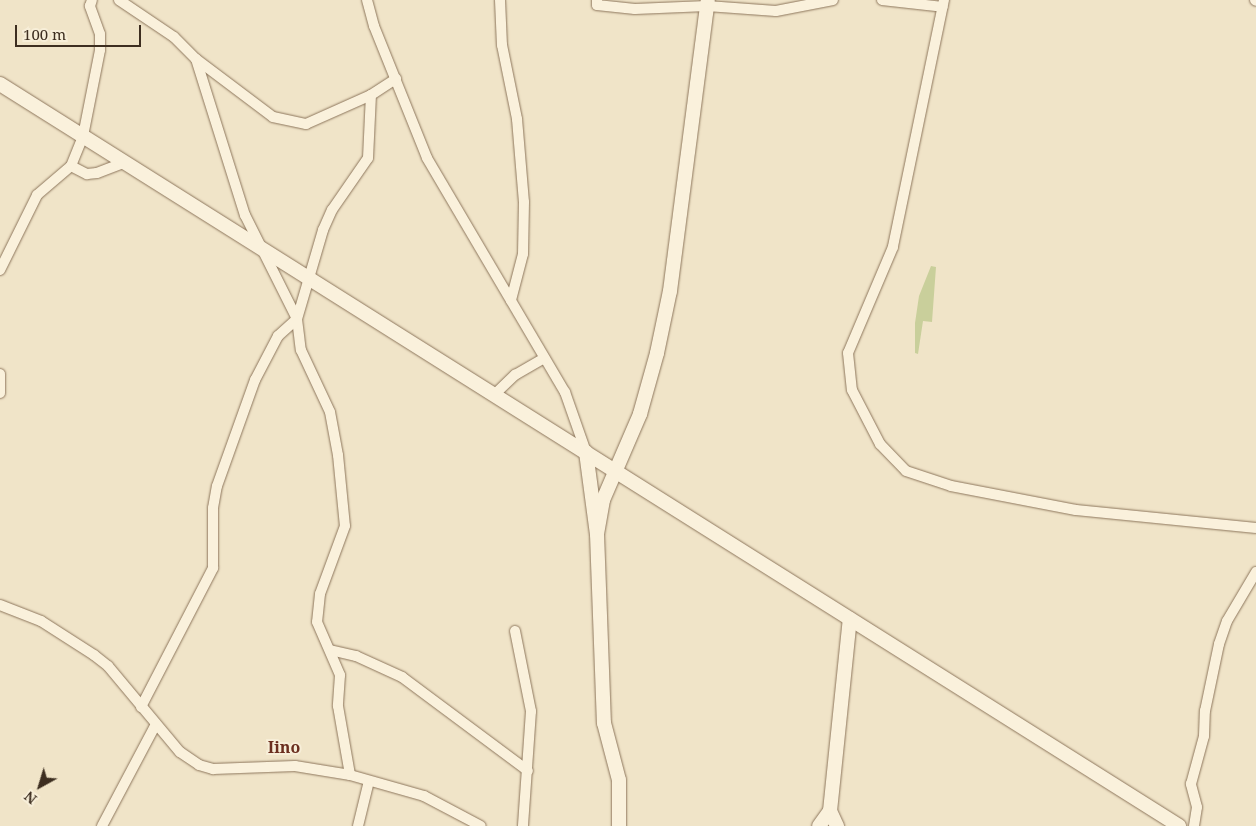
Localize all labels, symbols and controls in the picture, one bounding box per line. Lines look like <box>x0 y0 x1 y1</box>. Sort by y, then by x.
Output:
scale bar <box>18 15 144 47</box>
text: 100 m <box>23 24 66 44</box>
district label: Iino <box>268 737 300 757</box>
north arrow <box>15 761 65 811</box>
text: N <box>20 787 41 809</box>

